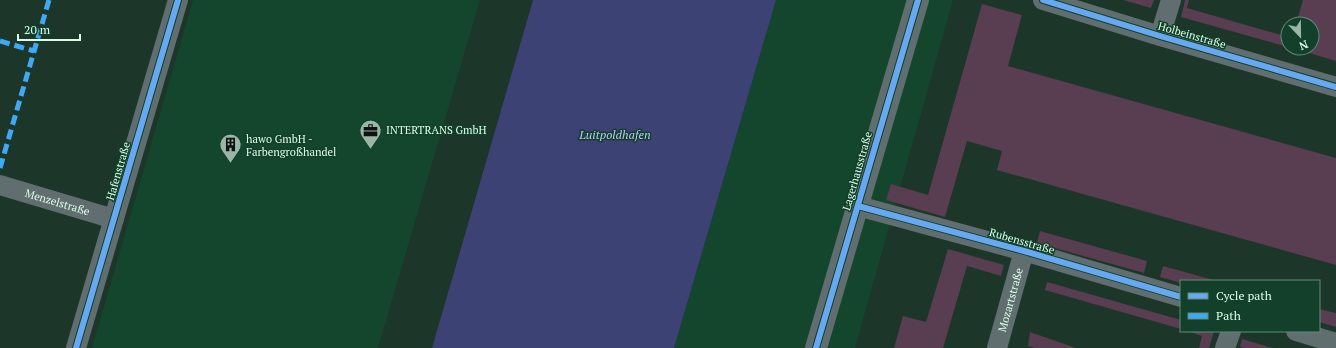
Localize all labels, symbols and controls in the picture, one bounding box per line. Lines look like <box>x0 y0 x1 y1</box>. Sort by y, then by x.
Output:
scale bar <box>18 16 80 42</box>
north arrow <box>1280 16 1320 56</box>
street label: Holbeinstraße <box>1156 19 1228 51</box>
text: 20 m <box>24 22 51 37</box>
text: N <box>1297 37 1310 54</box>
office icon: INTERTRANS GmbH <box>358 117 384 150</box>
place label: INTERTRANS GmbH <box>386 123 487 137</box>
water label: Luitpoldhafen <box>578 127 651 142</box>
street label: Lagerhausstraße <box>839 130 875 212</box>
building icon: hawo GmbH - Farbengroßhandel <box>217 132 243 165</box>
place label: hawo GmbH - Farbengroßhandel <box>246 132 336 159</box>
street label: Hafenstraße <box>103 140 133 202</box>
street label: Menzelstraße <box>23 186 92 219</box>
street label: Rubensstraße <box>988 225 1057 257</box>
street label: Mozartstraße <box>995 266 1026 333</box>
legend <box>1180 280 1320 332</box>
text: Cycle path <box>1216 288 1272 303</box>
text: Path <box>1216 308 1241 323</box>

